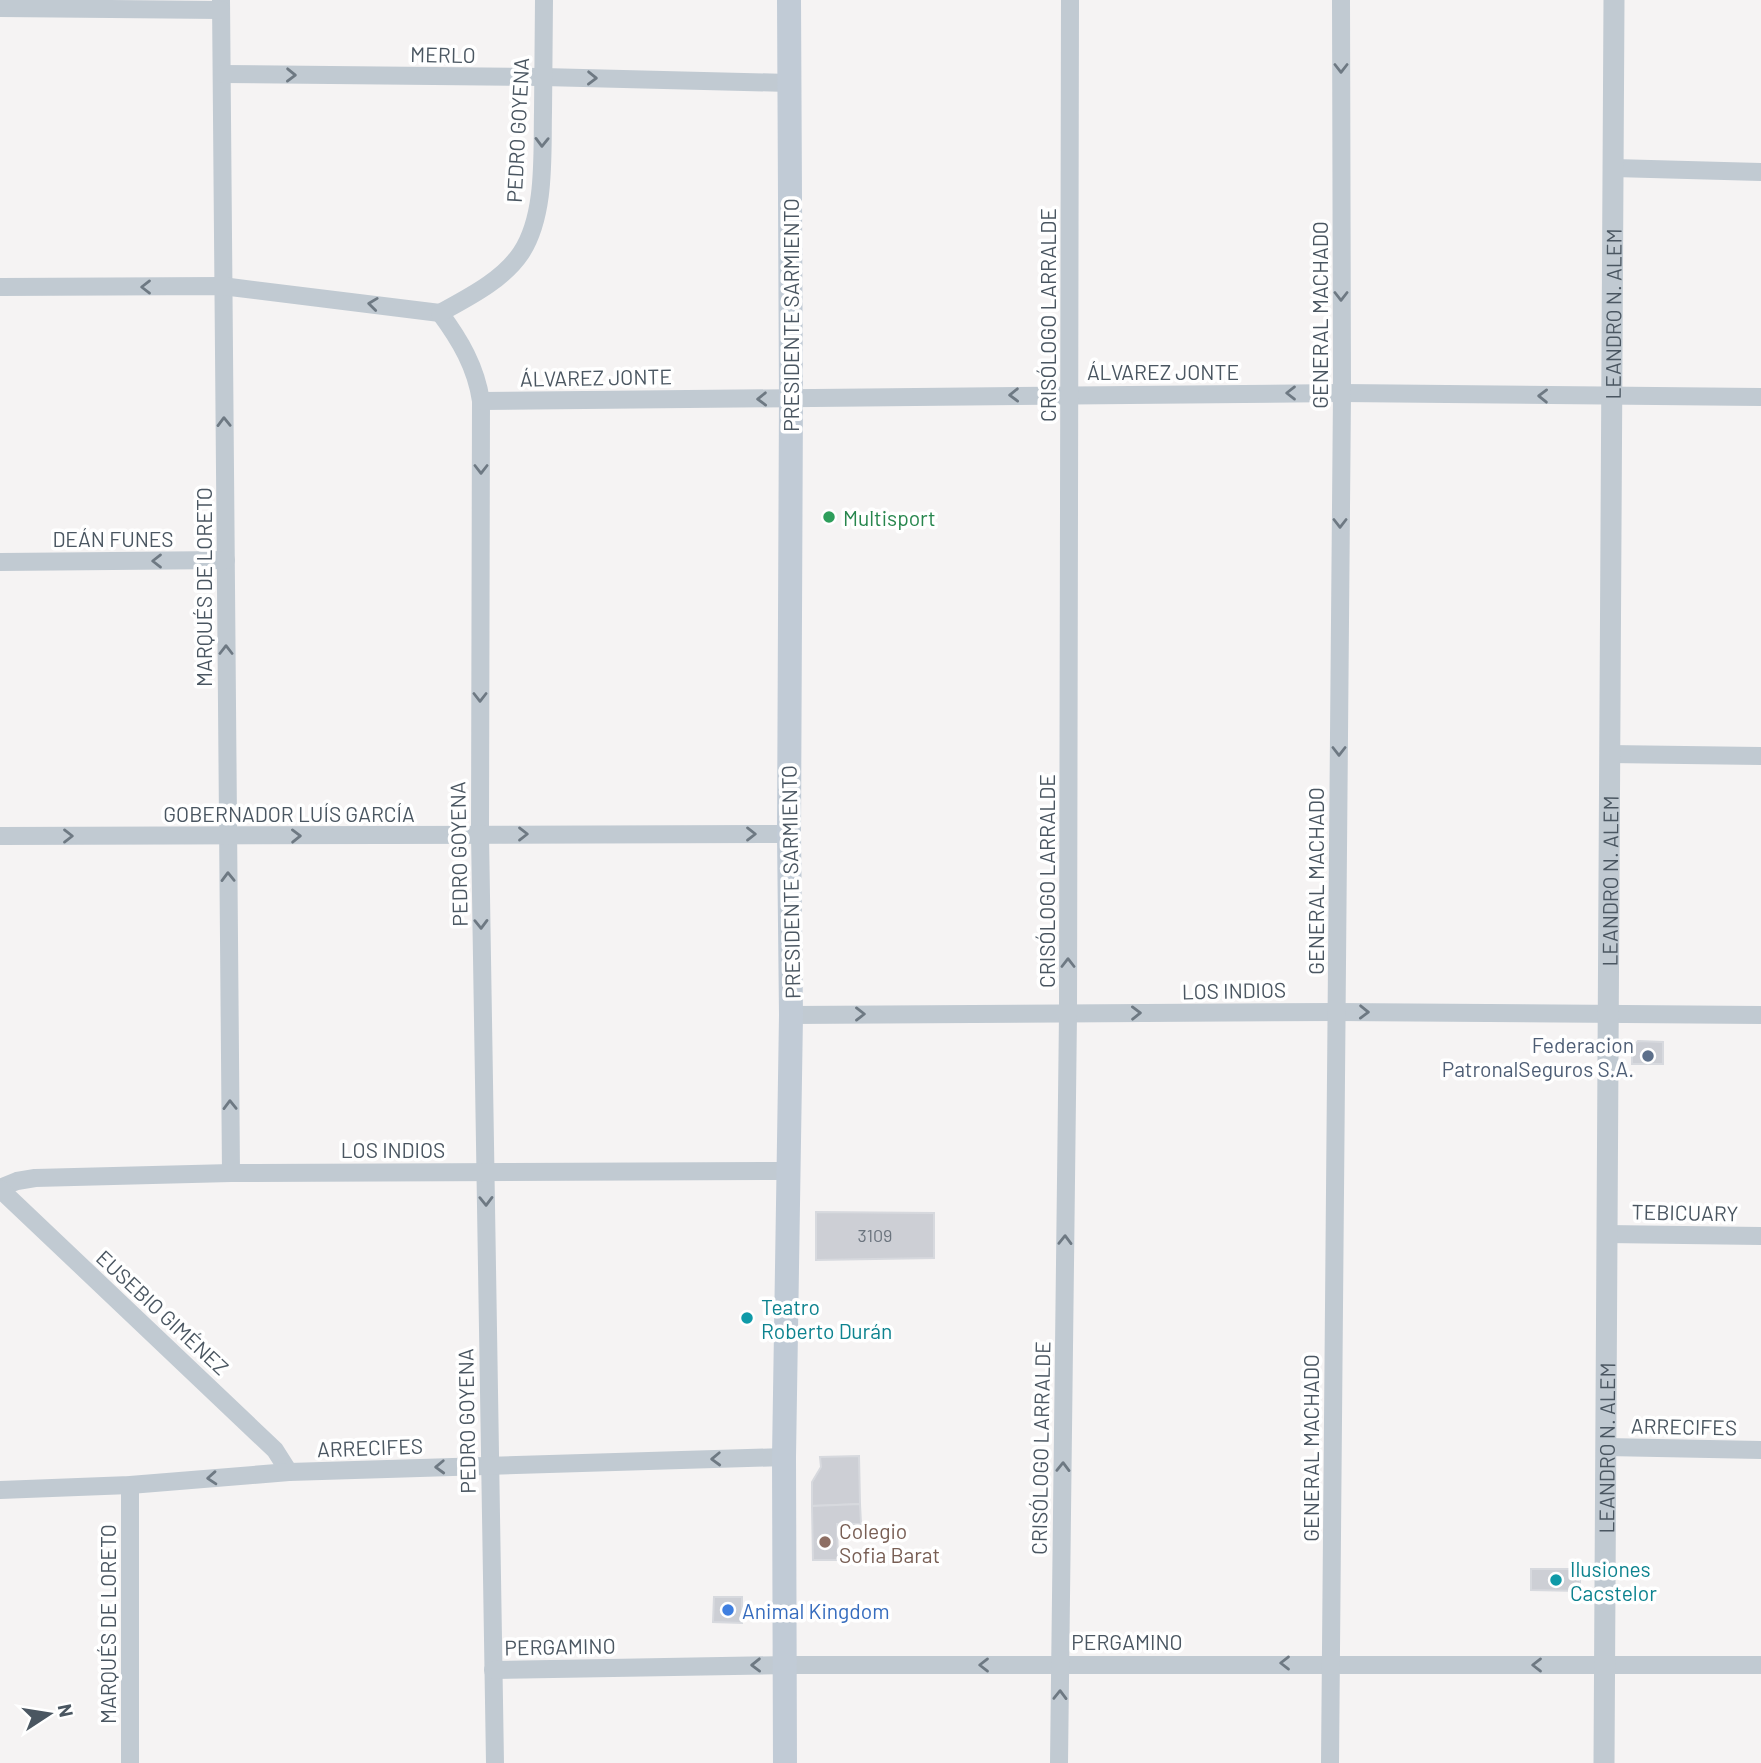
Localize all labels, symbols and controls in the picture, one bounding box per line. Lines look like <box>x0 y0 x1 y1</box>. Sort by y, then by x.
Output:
street label: MERLO <box>410 41 476 67</box>
street label: PEDRO GOYENA <box>501 57 533 203</box>
one-way arrow <box>1333 63 1349 74</box>
one-way arrow <box>286 67 297 83</box>
one-way arrow <box>587 71 598 86</box>
one-way arrow <box>534 137 550 147</box>
street label: PRESIDENTE SARMIENTO <box>778 198 803 432</box>
street label: CRISÓLOGO LARRALDE <box>1035 208 1060 422</box>
street label: GENERAL MACHADO <box>1307 221 1332 409</box>
street label: LEANDRO N. ALEM <box>1599 228 1625 400</box>
one-way arrow <box>141 279 151 295</box>
one-way arrow <box>1333 291 1349 301</box>
one-way arrow <box>367 297 379 312</box>
street label: ÁLVAREZ JONTE <box>1087 359 1239 384</box>
street label: ÁLVAREZ JONTE <box>520 363 672 391</box>
one-way arrow <box>1285 385 1295 401</box>
one-way arrow <box>1008 388 1019 403</box>
one-way arrow <box>1537 388 1547 404</box>
one-way arrow <box>756 391 767 406</box>
one-way arrow <box>216 417 232 427</box>
one-way arrow <box>473 465 489 475</box>
street label: MARQUÉS DE LORETO <box>191 487 216 687</box>
place label: Multisport <box>843 505 936 530</box>
marker: Multisport <box>821 509 837 525</box>
one-way arrow <box>1333 518 1348 529</box>
street label: DEÁN FUNES <box>52 526 174 551</box>
one-way arrow <box>152 553 162 569</box>
one-way arrow <box>218 644 234 655</box>
one-way arrow <box>472 692 488 703</box>
one-way arrow <box>1331 745 1346 756</box>
street label: PRESIDENTE SARMIENTO <box>775 765 805 999</box>
street label: CRISÓLOGO LARRALDE <box>1034 774 1059 988</box>
street label: PEDRO GOYENA <box>444 781 472 927</box>
street label: GENERAL MACHADO <box>1303 787 1328 975</box>
street label: LEANDRO N. ALEM <box>1596 795 1622 967</box>
street label: GOBERNADOR LUÍS GARCÍA <box>163 801 415 826</box>
one-way arrow <box>518 826 529 842</box>
one-way arrow <box>746 826 756 842</box>
one-way arrow <box>63 828 74 844</box>
one-way arrow <box>291 828 301 844</box>
one-way arrow <box>220 872 236 882</box>
one-way arrow <box>474 919 489 930</box>
one-way arrow <box>1060 958 1076 968</box>
street label: LOS INDIOS <box>1182 977 1286 1003</box>
one-way arrow <box>1359 1004 1369 1020</box>
one-way arrow <box>855 1006 865 1022</box>
one-way arrow <box>1131 1006 1142 1021</box>
place label: Federacion PatronalSeguros S.A. <box>1442 1032 1634 1081</box>
marker: Federacion PatronalSeguros S.A. <box>1640 1048 1656 1064</box>
one-way arrow <box>222 1099 238 1110</box>
street label: LOS INDIOS <box>341 1137 445 1162</box>
one-way arrow <box>478 1196 494 1207</box>
street label: TEBICUARY <box>1631 1199 1739 1225</box>
house number: 3109 <box>858 1224 893 1246</box>
one-way arrow <box>1058 1234 1073 1245</box>
street label: EUSEBIO GIMÉNEZ <box>92 1244 234 1380</box>
place label: Teatro Roberto Durán <box>761 1294 892 1343</box>
marker: Teatro Roberto Durán <box>739 1310 755 1326</box>
street label: CRISÓLOGO LARRALDE <box>1026 1341 1054 1555</box>
street label: PEDRO GOYENA <box>452 1348 480 1494</box>
street label: GENERAL MACHADO <box>1298 1354 1323 1542</box>
street label: LEANDRO N. ALEM <box>1593 1362 1619 1534</box>
street label: ARRECIFES <box>1631 1413 1737 1439</box>
street label: ARRECIFES <box>316 1433 424 1461</box>
one-way arrow <box>710 1451 721 1467</box>
one-way arrow <box>434 1460 445 1475</box>
one-way arrow <box>1055 1462 1070 1473</box>
one-way arrow <box>207 1470 218 1485</box>
place label: Colegio Sofia Barat <box>839 1518 940 1567</box>
street label: MARQUÉS DE LORETO <box>95 1524 120 1724</box>
marker: Colegio Sofia Barat <box>817 1534 833 1550</box>
place label: Ilusiones Cacstelor <box>1570 1556 1657 1605</box>
marker: Ilusiones Cacstelor <box>1548 1572 1564 1588</box>
place label: Animal Kingdom <box>742 1598 890 1623</box>
marker: Animal Kingdom <box>720 1602 736 1618</box>
street label: PERGAMINO <box>1071 1629 1183 1654</box>
street label: PERGAMINO <box>504 1633 616 1659</box>
one-way arrow <box>1279 1655 1290 1671</box>
one-way arrow <box>978 1657 989 1672</box>
one-way arrow <box>1531 1657 1542 1672</box>
one-way arrow <box>751 1658 762 1673</box>
north arrow <box>14 1679 84 1749</box>
one-way arrow <box>1052 1689 1067 1700</box>
text: N <box>54 1702 79 1719</box>

